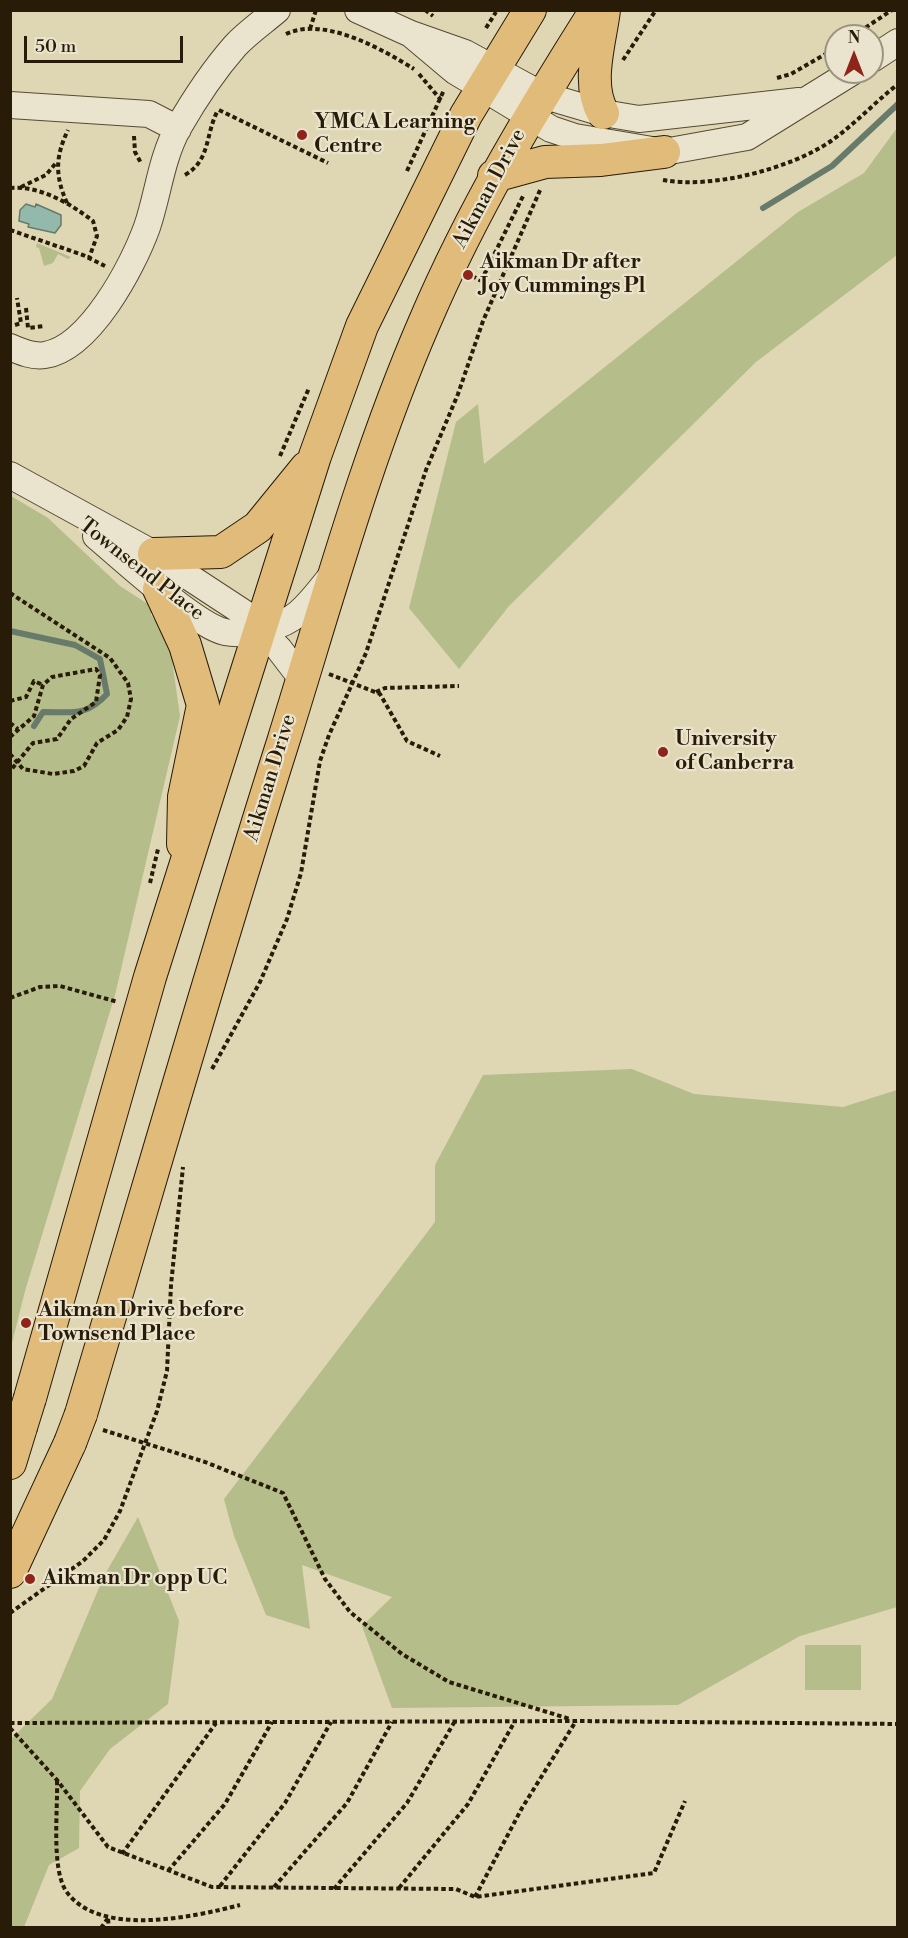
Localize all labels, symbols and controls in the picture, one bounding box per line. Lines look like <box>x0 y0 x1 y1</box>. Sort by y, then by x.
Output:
scale bar <box>27 24 186 62</box>
north arrow <box>824 24 884 84</box>
text: N <box>848 28 860 48</box>
text: 50 m <box>35 35 76 58</box>
place label: YMCA Learning Centre <box>314 110 475 160</box>
street label: Aikman Drive <box>448 125 532 253</box>
marker: YMCA Learning Centre <box>295 128 309 142</box>
place label: Aikman Dr after Joy Cummings Pl <box>480 250 645 300</box>
marker: Aikman Dr after Joy Cummings Pl <box>461 268 475 282</box>
street label: Townsend Place <box>73 513 209 627</box>
street label: Aikman Drive <box>240 711 302 845</box>
place label: University of Canberra <box>675 727 794 777</box>
marker: University of Canberra <box>656 745 670 759</box>
place label: Aikman Drive before Townsend Place <box>38 1298 244 1348</box>
marker: Aikman Drive before Townsend Place <box>19 1316 33 1330</box>
place label: Aikman Dr opp UC <box>42 1566 227 1592</box>
marker: Aikman Dr opp UC <box>23 1572 37 1586</box>

